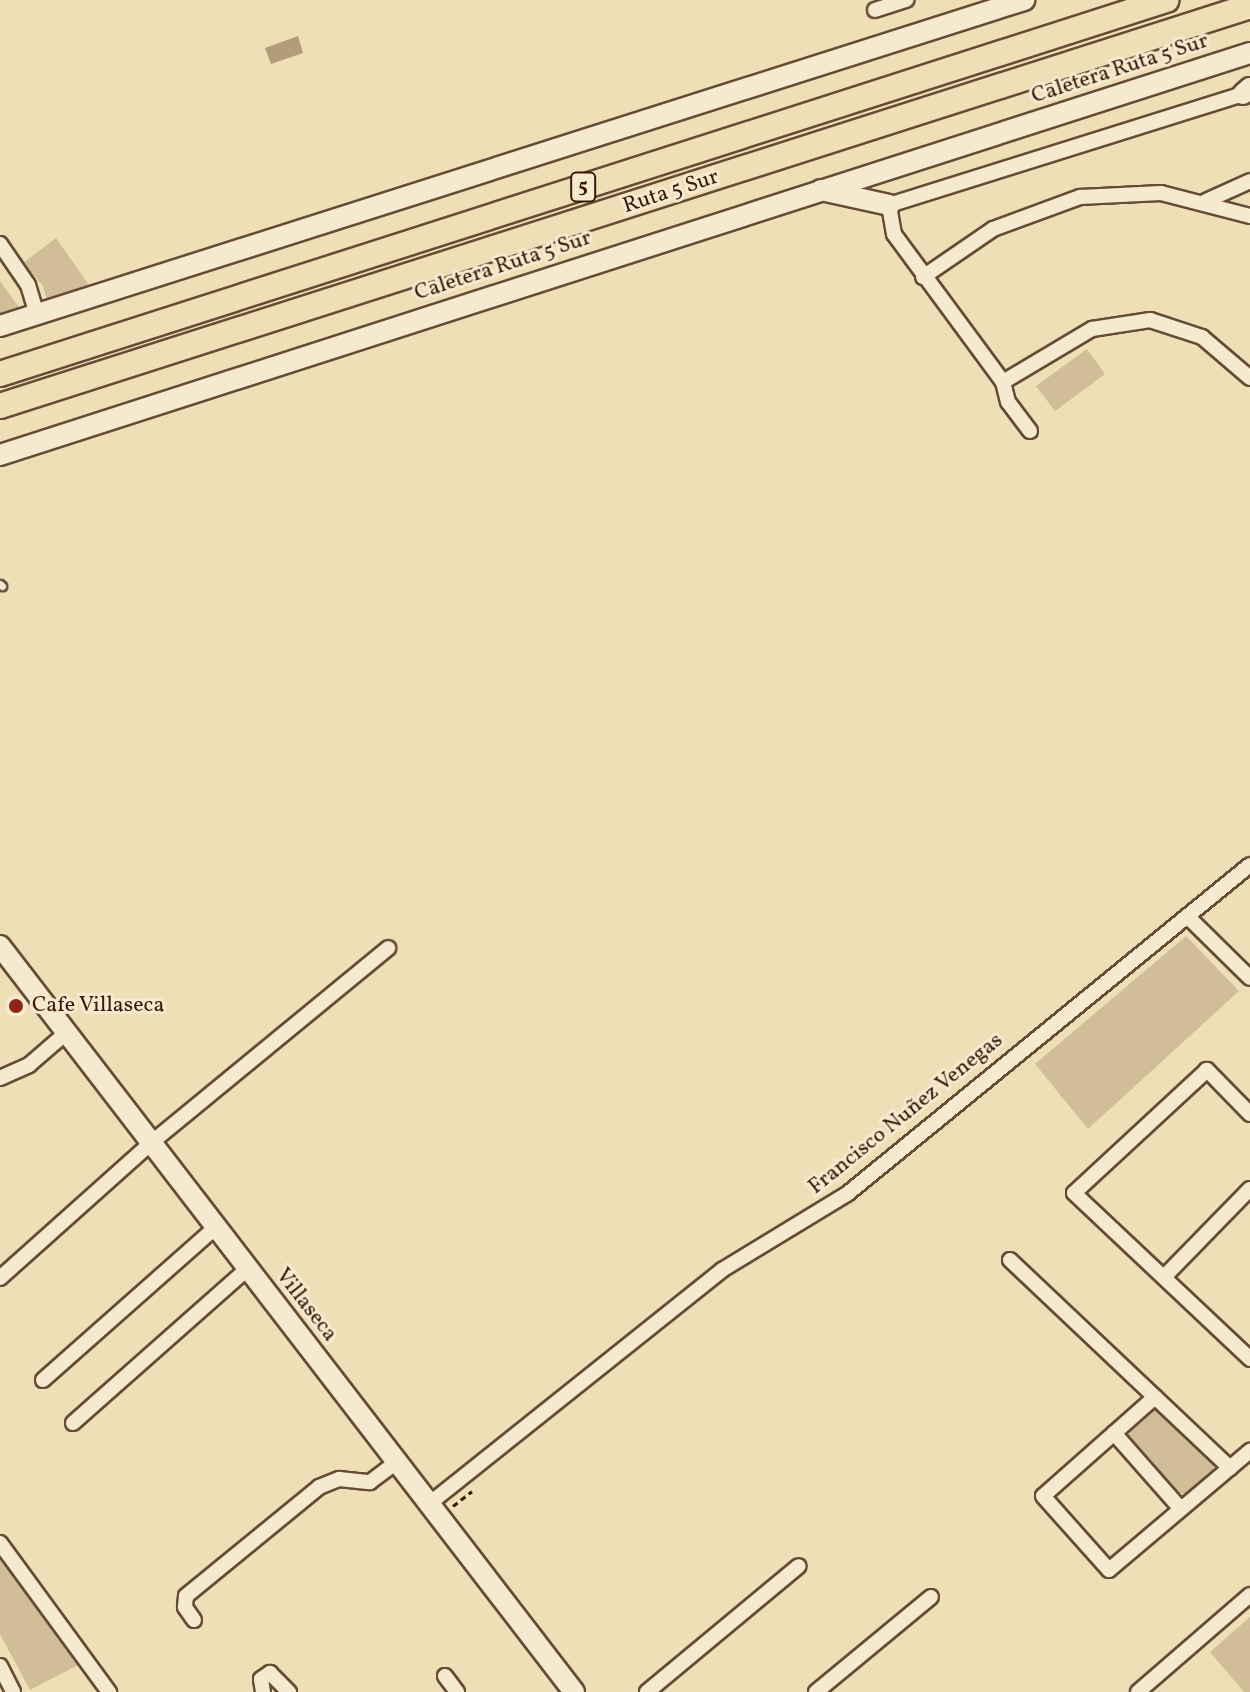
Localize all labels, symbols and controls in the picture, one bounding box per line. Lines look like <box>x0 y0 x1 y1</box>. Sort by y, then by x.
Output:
street label: Caletera Ruta 5 Sur <box>1028 28 1212 110</box>
street label: Ruta 5 Sur <box>620 164 722 220</box>
road number: 5 <box>569 171 597 203</box>
street label: Caletera Ruta 5 Sur <box>411 225 595 307</box>
place label: Cafe Villaseca <box>32 993 165 1019</box>
marker: Cafe Villaseca <box>7 997 25 1015</box>
street label: Francisco Nuñez Venegas <box>803 1027 1009 1201</box>
street label: Villaseca <box>269 1263 343 1347</box>

